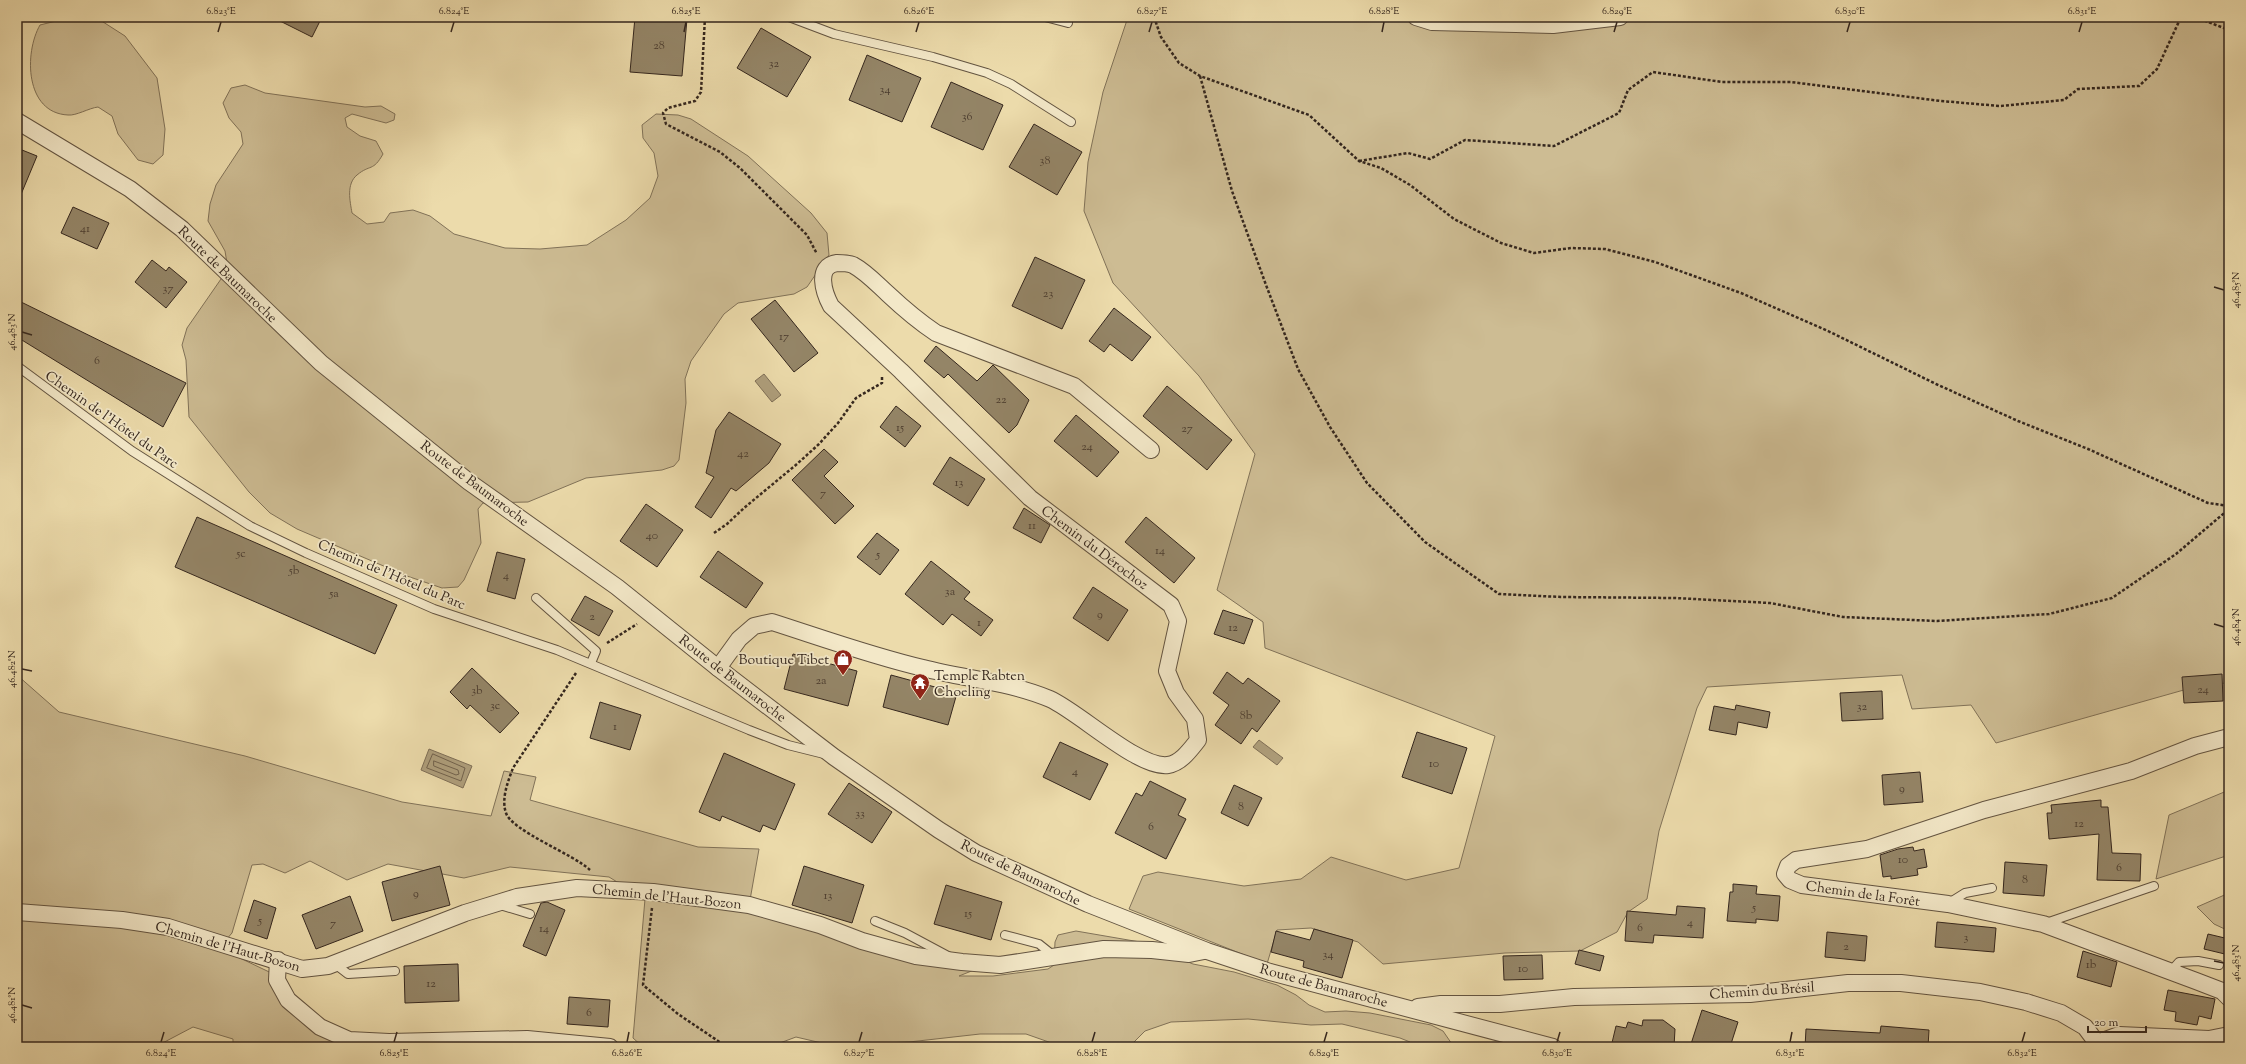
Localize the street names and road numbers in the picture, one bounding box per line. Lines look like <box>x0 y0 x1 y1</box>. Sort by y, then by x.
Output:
street label: Route de Baumaroche <box>172 223 281 328</box>
street label: Chemin de l'Hôtel du Parc <box>40 367 182 474</box>
street label: Route de Baumaroche <box>415 437 532 532</box>
street label: Chemin du Dérochoz <box>1036 502 1151 596</box>
street label: Chemin de l'Hôtel du Parc <box>314 536 468 616</box>
street label: Route de Baumaroche <box>674 631 790 728</box>
street label: Route de Baumaroche <box>957 836 1084 912</box>
street label: Chemin de la Forêt <box>1804 877 1921 913</box>
street label: Chemin de l'Haut-Bozon <box>591 880 742 916</box>
street label: Chemin de l'Haut-Bozon <box>153 918 302 978</box>
street label: Route de Baumaroche <box>1257 960 1390 1014</box>
street label: Chemin du Brésil <box>1709 978 1816 1006</box>

